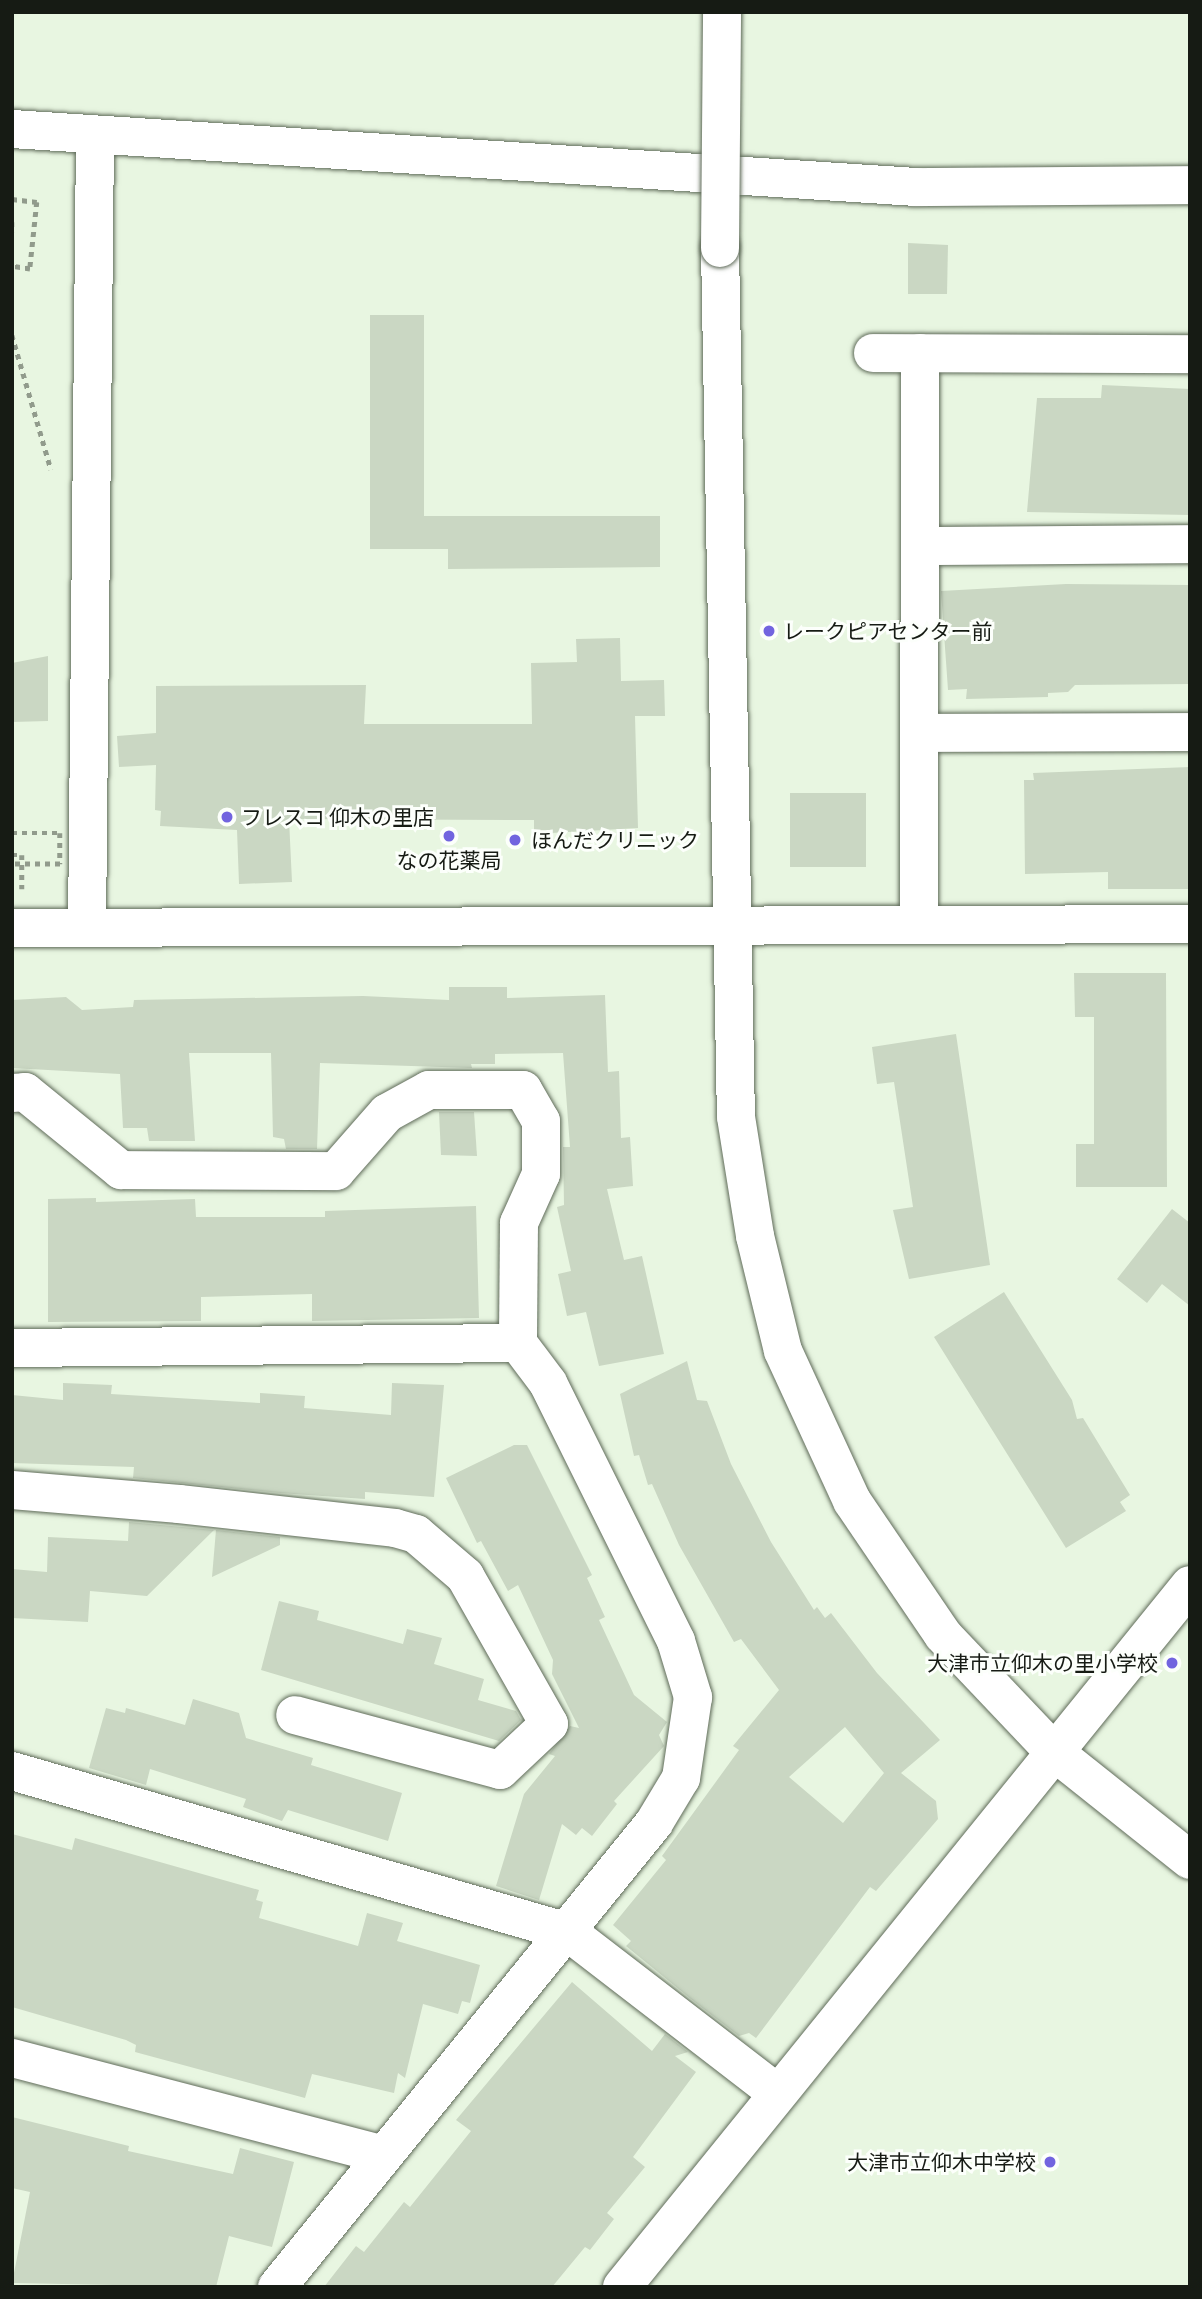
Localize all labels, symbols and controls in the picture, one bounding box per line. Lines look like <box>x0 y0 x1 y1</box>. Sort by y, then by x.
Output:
place label: レークピアセンター前 <box>783 618 993 644</box>
marker: レークピアセンター前 <box>761 623 777 639</box>
place label: フレスコ 仰木の里店 <box>241 804 434 830</box>
marker: フレスコ 仰木の里店 <box>219 809 235 825</box>
place label: ほんだクリニック <box>531 827 699 853</box>
marker: なの花薬局 <box>441 828 457 844</box>
marker: ほんだクリニック <box>505 830 525 850</box>
place label: なの花薬局 <box>397 847 501 873</box>
place label: 大津市立仰木の里小学校 <box>927 1650 1158 1676</box>
marker: 大津市立仰木の里小学校 <box>1164 1655 1180 1671</box>
place label: 大津市立仰木中学校 <box>847 2149 1036 2175</box>
marker: 大津市立仰木中学校 <box>1042 2154 1058 2170</box>

